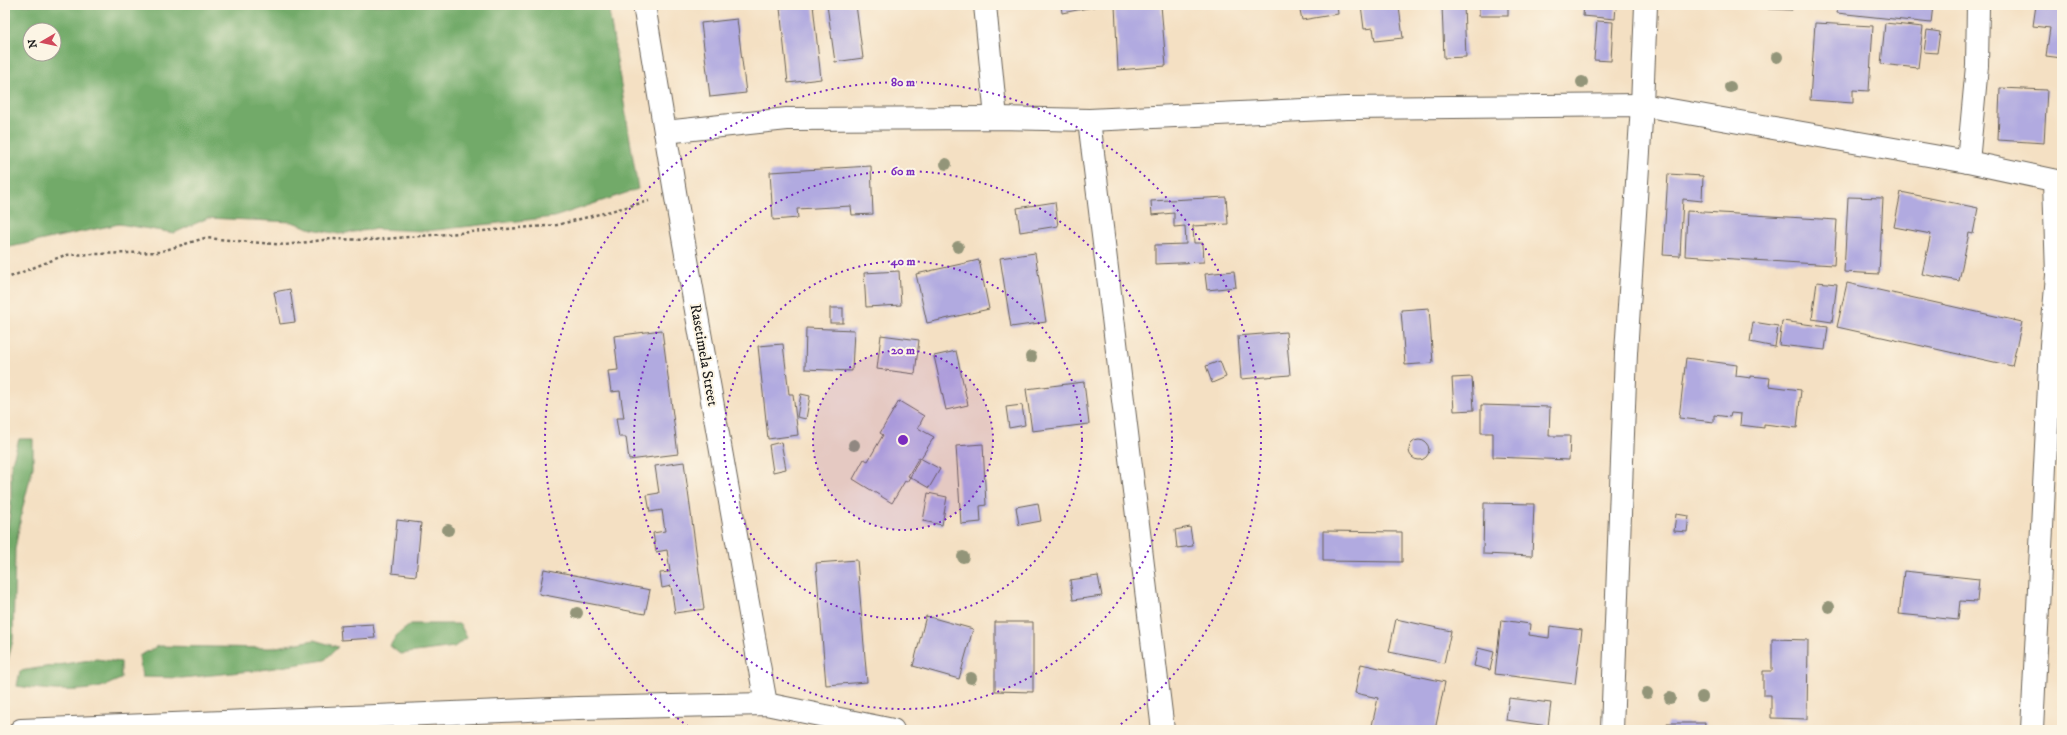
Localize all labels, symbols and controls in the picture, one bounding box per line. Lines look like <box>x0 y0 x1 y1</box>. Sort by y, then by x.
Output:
north arrow <box>22 22 62 62</box>
text: N <box>25 38 41 49</box>
text: 80 m <box>891 75 915 90</box>
text: 60 m <box>891 164 915 179</box>
text: 40 m <box>890 254 915 269</box>
street label: Rasetimela Street <box>686 303 722 408</box>
text: 20 m <box>891 343 915 358</box>
centre of rings <box>896 433 910 447</box>

